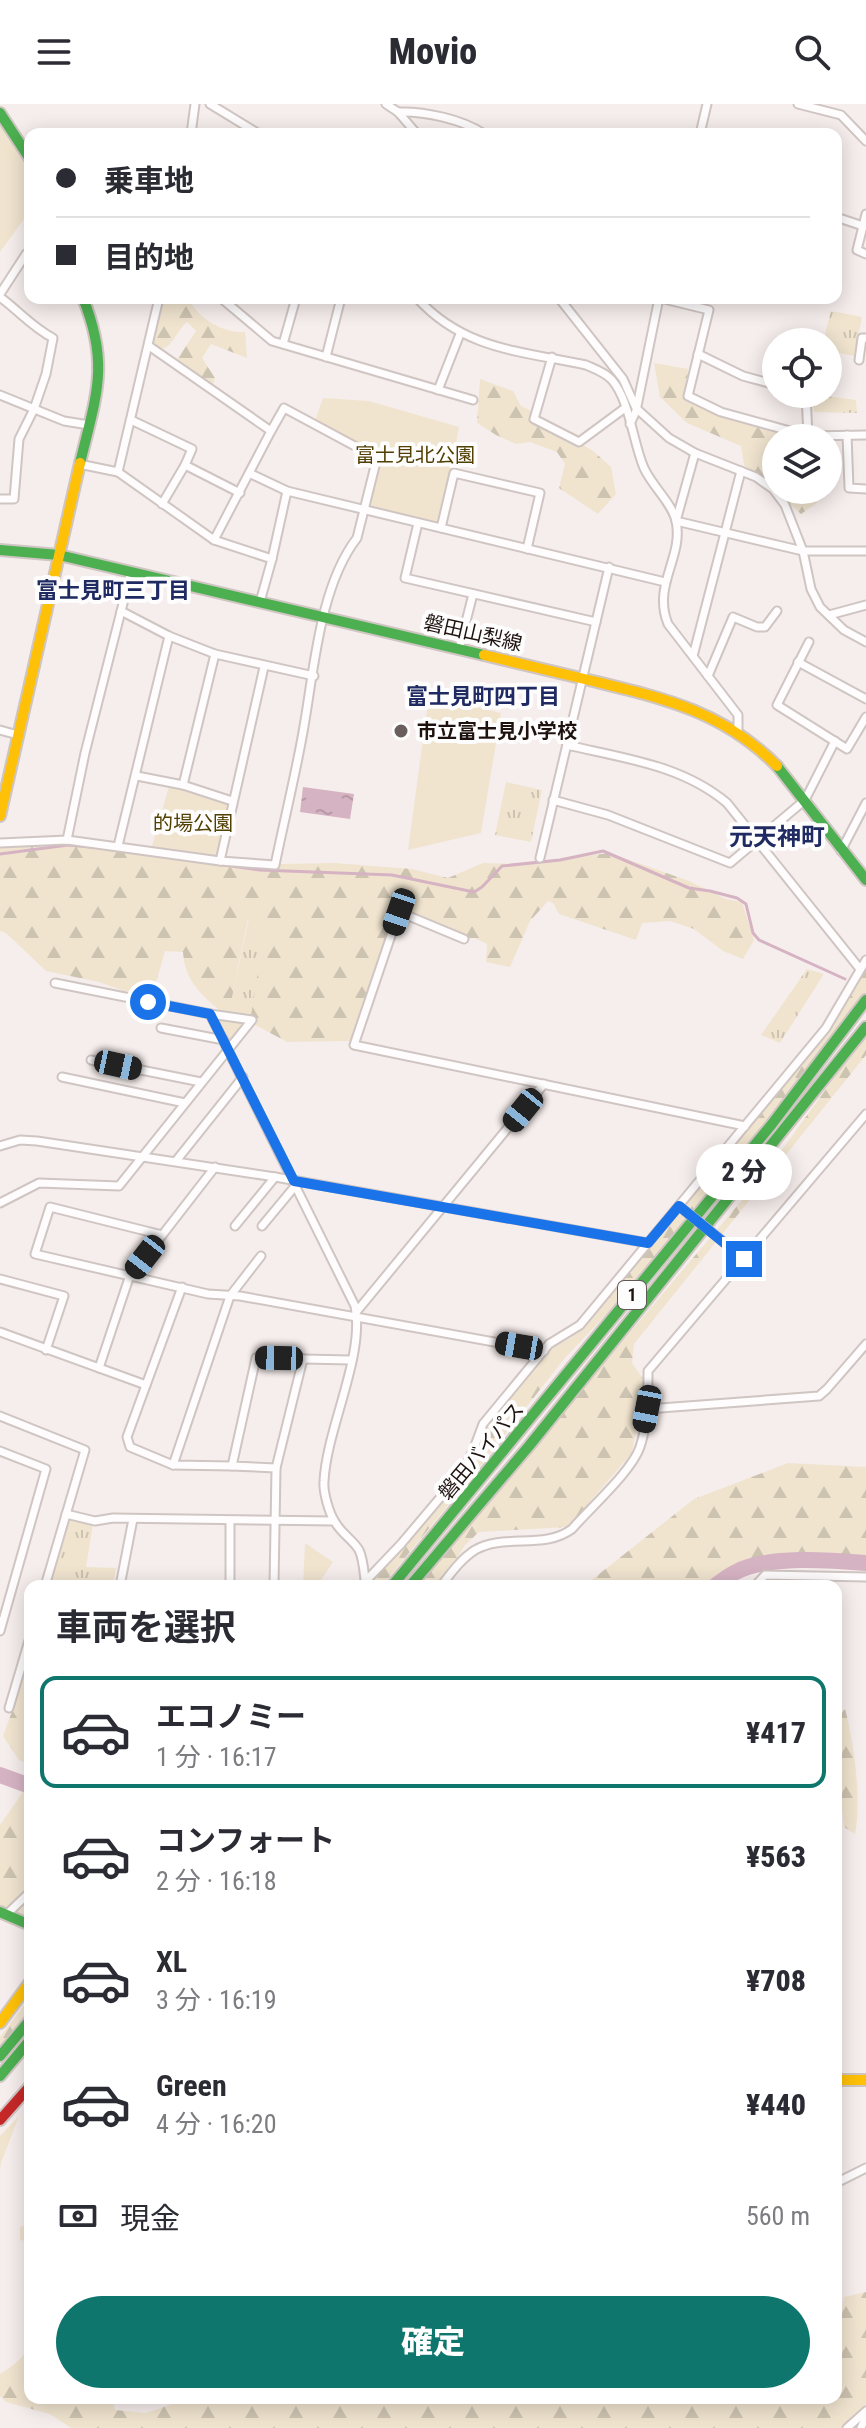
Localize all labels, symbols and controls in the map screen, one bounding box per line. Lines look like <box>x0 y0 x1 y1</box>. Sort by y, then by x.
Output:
icon: menu <box>32 30 76 74</box>
icon: search <box>790 30 834 74</box>
text: Movio <box>389 31 477 73</box>
text: 乗車地 <box>104 163 194 198</box>
text: 目的地 <box>104 240 194 275</box>
map controls <box>762 328 842 504</box>
button: locate <box>762 328 842 408</box>
button: layers <box>762 424 842 504</box>
park label: 富士見北公園 <box>355 443 475 467</box>
district label: 富士見町三丁目 <box>36 578 190 603</box>
street label: 磐田山梨線 <box>422 610 524 656</box>
district label: 富士見町四丁目 <box>406 684 560 709</box>
place label: 市立富士見小学校 <box>417 719 577 743</box>
marker: 市立富士見小学校 <box>392 722 410 740</box>
park label: 的場公園 <box>153 811 233 835</box>
district label: 元天神町 <box>729 823 825 851</box>
car <box>380 885 418 939</box>
route start <box>130 984 166 1020</box>
car <box>92 1048 144 1082</box>
car <box>499 1084 547 1136</box>
callout: 2 分 <box>696 1143 792 1199</box>
text: 2 分 <box>721 1157 767 1187</box>
car <box>121 1231 169 1283</box>
route end <box>726 1241 762 1277</box>
road number: 1 <box>618 1281 646 1309</box>
car <box>493 1330 545 1362</box>
car <box>255 1346 303 1370</box>
car <box>631 1383 663 1435</box>
street label: 磐田バイパス <box>433 1397 529 1505</box>
text: 車両を選択 <box>56 1607 236 1649</box>
icon: car <box>60 1696 132 1768</box>
text: エコノミー <box>156 1699 306 1734</box>
text: ¥417 <box>746 1715 806 1750</box>
text: 1 分 · 16:17 <box>156 1742 276 1772</box>
icon: car <box>60 1820 132 1892</box>
text: コンフォート <box>156 1823 335 1858</box>
text: ¥563 <box>746 1839 806 1874</box>
text: 2 分 · 16:18 <box>156 1866 276 1896</box>
icon: car <box>60 1944 132 2016</box>
text: XL <box>156 1944 187 1979</box>
text: ¥708 <box>746 1963 806 1998</box>
text: 3 分 · 16:19 <box>156 1985 276 2015</box>
icon: car <box>60 2068 132 2140</box>
text: Green <box>156 2068 227 2103</box>
text: ¥440 <box>746 2087 806 2122</box>
text: 4 分 · 16:20 <box>156 2109 276 2139</box>
icon: cash <box>56 2194 100 2238</box>
text: 現金 <box>120 2201 180 2236</box>
text: 560 m <box>746 2201 810 2231</box>
button: 確定 <box>56 2296 810 2388</box>

